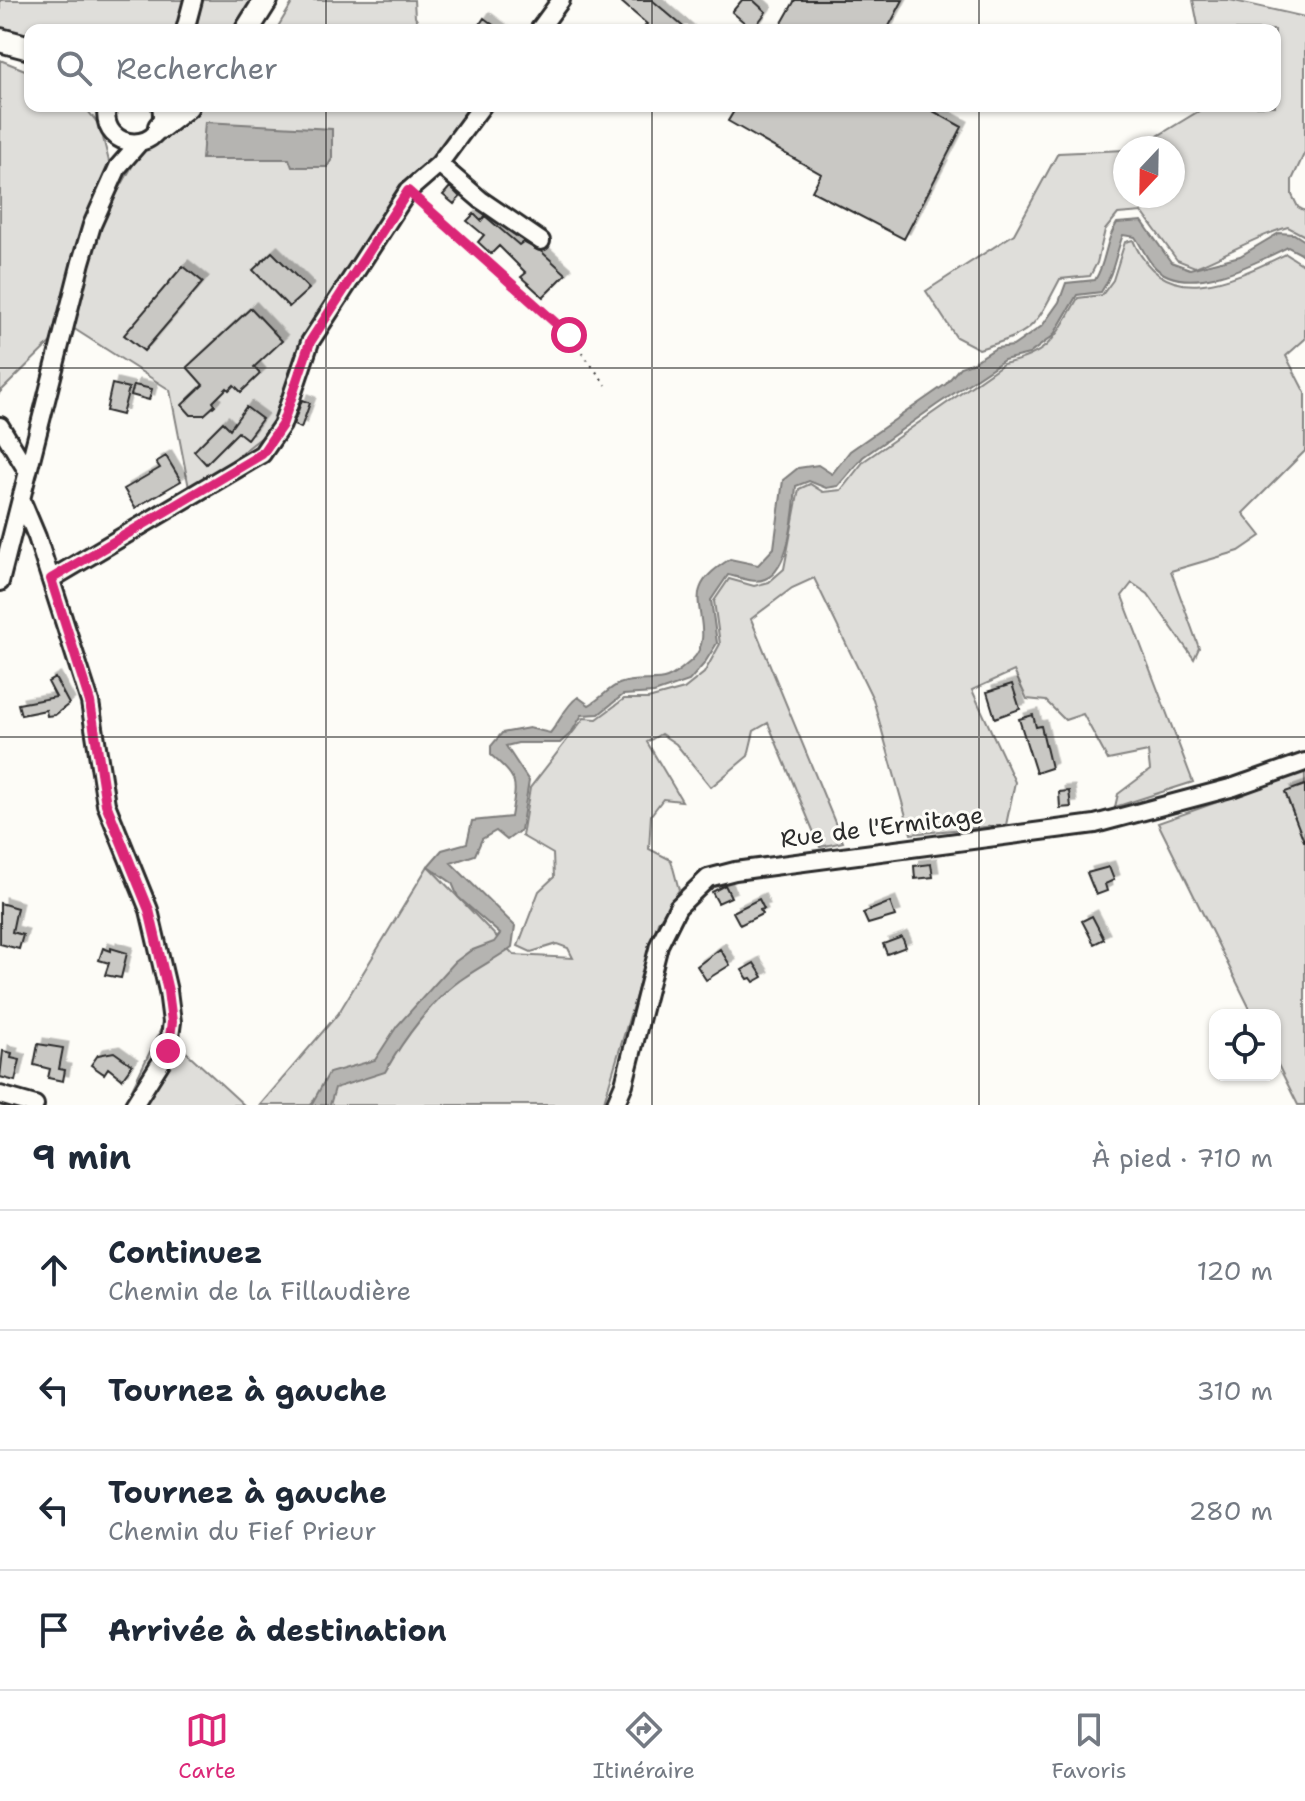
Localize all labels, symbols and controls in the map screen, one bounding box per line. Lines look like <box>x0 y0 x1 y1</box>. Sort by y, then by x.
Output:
search box <box>24 24 1281 112</box>
icon: search <box>52 46 96 90</box>
text: Rechercher <box>116 48 278 89</box>
north arrow <box>1113 136 1185 208</box>
route start <box>551 317 587 353</box>
street label: Rue de l'Ermitage <box>779 799 985 855</box>
map controls <box>1209 1009 1281 1081</box>
button: locate <box>1209 1009 1281 1081</box>
route end <box>150 1033 186 1069</box>
text: 9 min <box>32 1134 131 1180</box>
text: À pied · 710 m <box>1091 1140 1273 1175</box>
text: Continuez <box>108 1232 263 1273</box>
icon: ahead <box>32 1248 76 1292</box>
text: 120 m <box>1197 1253 1273 1288</box>
text: Chemin de la Fillaudière <box>108 1273 411 1308</box>
icon: left <box>32 1368 76 1412</box>
text: Tournez à gauche <box>108 1370 387 1411</box>
text: 310 m <box>1197 1373 1273 1408</box>
text: Tournez à gauche <box>108 1472 387 1513</box>
icon: left <box>32 1488 76 1532</box>
text: 280 m <box>1188 1493 1273 1528</box>
text: Chemin du Fief Prieur <box>108 1513 377 1548</box>
icon: arrive <box>32 1608 76 1652</box>
text: Arrivée à destination <box>108 1610 447 1651</box>
tab: Carte <box>178 1708 236 1785</box>
tab: Itinéraire <box>593 1708 695 1785</box>
tab: Favoris <box>1052 1708 1127 1785</box>

